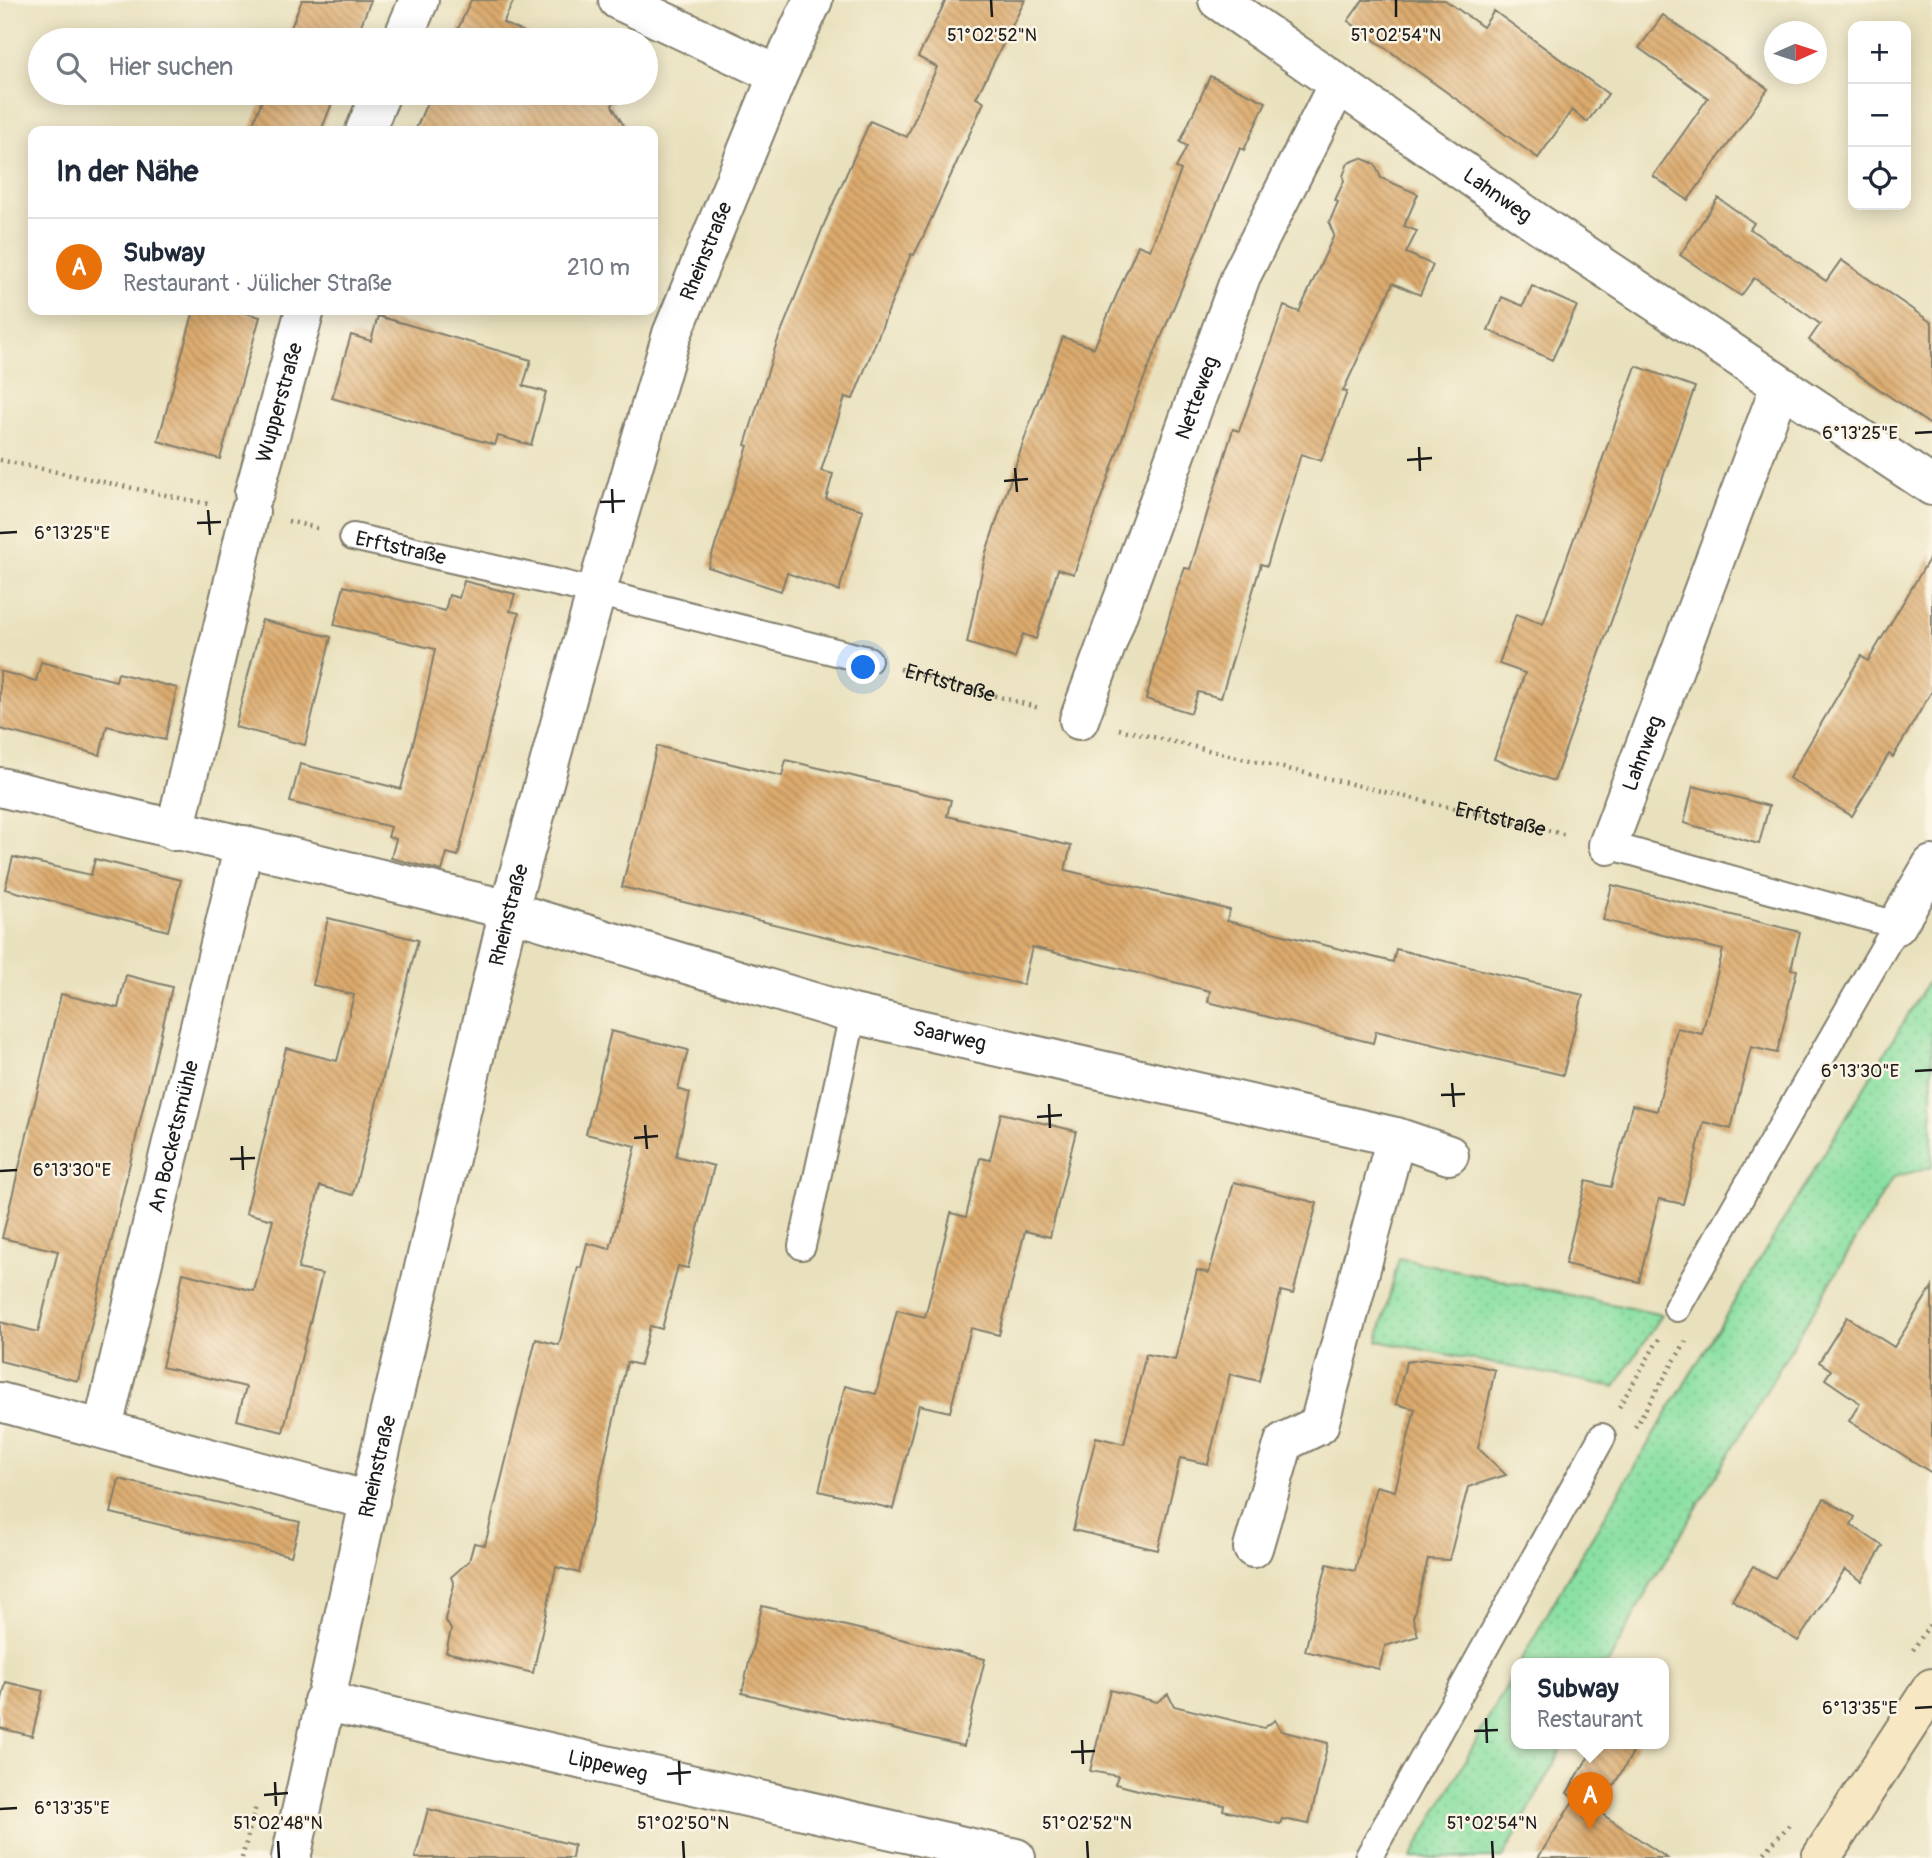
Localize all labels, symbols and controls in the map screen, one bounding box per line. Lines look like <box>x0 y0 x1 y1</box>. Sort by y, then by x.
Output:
north arrow <box>1764 21 1827 84</box>
map controls <box>1848 21 1911 210</box>
button: + <box>1848 21 1911 84</box>
text: 51°02'52"N <box>947 24 1037 47</box>
text: 51°02'54"N <box>1351 24 1441 47</box>
search box <box>28 28 658 105</box>
icon: search <box>52 48 90 86</box>
text: Hier suchen <box>108 51 233 83</box>
button: − <box>1848 84 1911 147</box>
button: locate <box>1848 147 1911 210</box>
text: In der Nähe <box>56 153 198 190</box>
street label: Lahnweg <box>1458 162 1538 229</box>
street label: Rheinstraße <box>674 197 738 304</box>
text: Subway <box>123 237 205 269</box>
text: A <box>72 253 86 282</box>
text: 210 m <box>567 253 630 282</box>
text: Restaurant · Jülicher Straße <box>123 269 392 298</box>
street label: Wupperstraße <box>250 339 309 465</box>
street label: Netteweg <box>1169 352 1224 443</box>
text: 6°13'25"E <box>1822 422 1898 445</box>
text: 6°13'25"E <box>34 522 110 545</box>
street label: Erftstraße <box>353 524 449 571</box>
your location <box>846 650 880 684</box>
street label: Erftstraße <box>902 658 999 709</box>
street label: Lahnweg <box>1616 712 1669 795</box>
street label: Erftstraße <box>1452 795 1549 843</box>
street label: Rheinstraße <box>483 860 535 969</box>
street label: Saarweg <box>910 1014 989 1057</box>
street label: An Bocketsmühle <box>142 1057 205 1215</box>
text: 6°13'30"E <box>1821 1060 1899 1083</box>
text: 6°13'30"E <box>33 1159 111 1182</box>
street label: Rheinstraße <box>353 1412 402 1520</box>
popup <box>1511 1658 1669 1749</box>
text: Subway <box>1537 1673 1619 1705</box>
text: 6°13'35"E <box>1822 1697 1898 1720</box>
text: Restaurant <box>1537 1705 1643 1734</box>
street label: Lippeweg <box>565 1743 650 1788</box>
pin: A <box>1567 1772 1613 1830</box>
text: 6°13'35"E <box>34 1797 110 1820</box>
text: 51°02'48"N <box>233 1812 323 1835</box>
text: 51°02'50"N <box>637 1812 729 1835</box>
text: 51°02'52"N <box>1042 1812 1132 1835</box>
text: 51°02'54"N <box>1447 1812 1537 1835</box>

